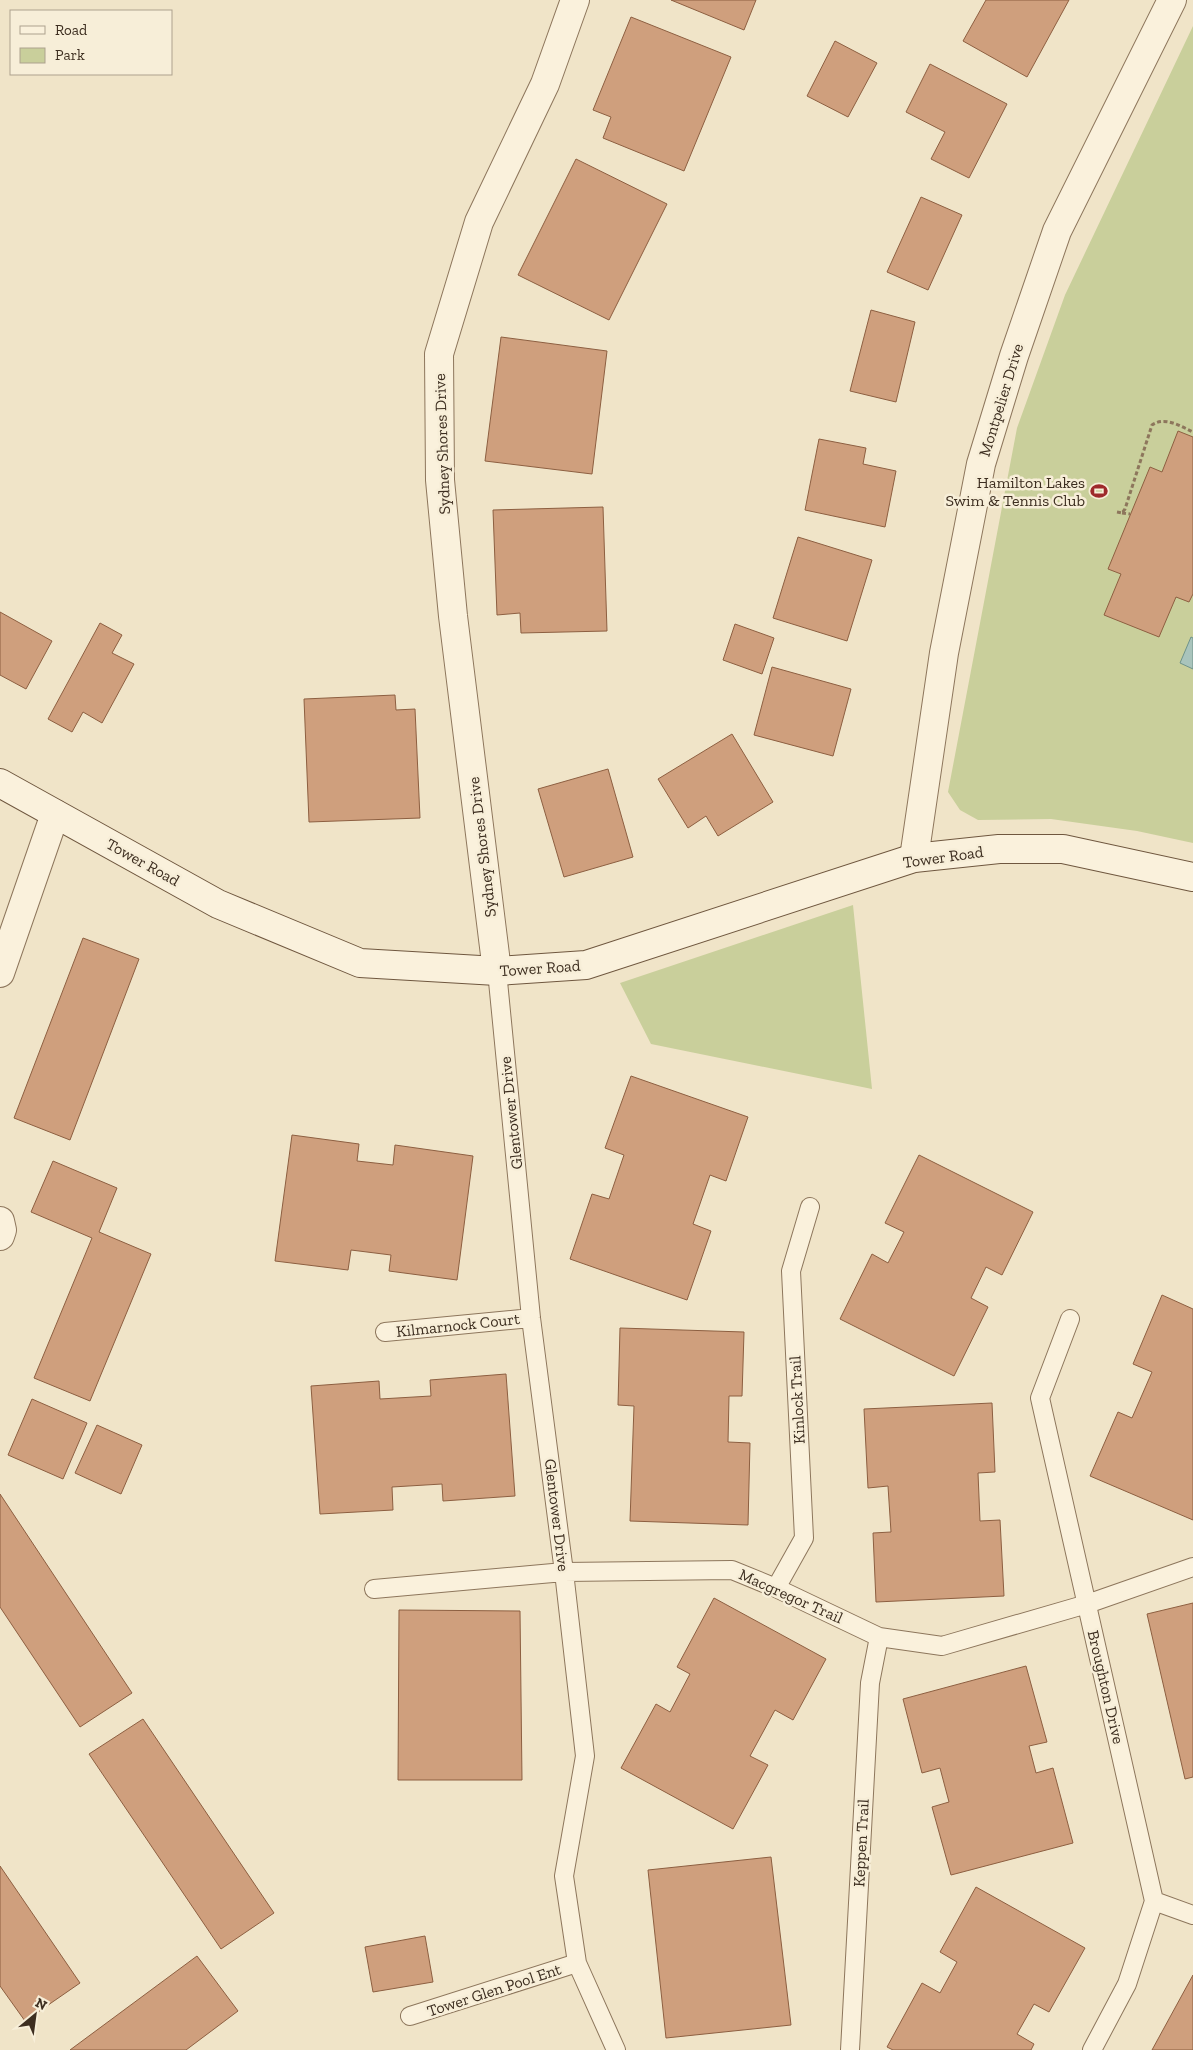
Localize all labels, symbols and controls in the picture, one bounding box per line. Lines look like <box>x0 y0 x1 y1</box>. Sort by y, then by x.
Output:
legend <box>10 10 172 75</box>
text: Road <box>55 21 88 39</box>
text: Park <box>55 46 85 64</box>
street label: Montpelier Drive <box>975 341 1027 459</box>
street label: Sydney Shores Drive <box>430 373 454 515</box>
place label: Hamilton Lakes Swim & Tennis Club <box>945 473 1085 510</box>
sports icon: Hamilton Lakes Swim & Tennis Club <box>1089 481 1109 501</box>
street label: Sydney Shores Drive <box>464 776 500 918</box>
street label: Tower Road <box>103 834 183 890</box>
street label: Tower Road <box>902 842 985 872</box>
street label: Tower Road <box>499 956 581 980</box>
street label: Glentower Drive <box>496 1056 526 1170</box>
street label: Kilmarnock Court <box>395 1309 521 1341</box>
street label: Kinlock Trail <box>785 1355 809 1445</box>
street label: Glentower Drive <box>541 1458 573 1572</box>
street label: Macgregor Trail <box>736 1565 846 1627</box>
street label: Broughton Drive <box>1084 1628 1128 1746</box>
street label: Keppen Trail <box>849 1799 873 1887</box>
street label: Tower Glen Pool Ent <box>425 1959 564 2021</box>
north arrow <box>10 1990 60 2040</box>
text: N <box>32 1994 50 2014</box>

